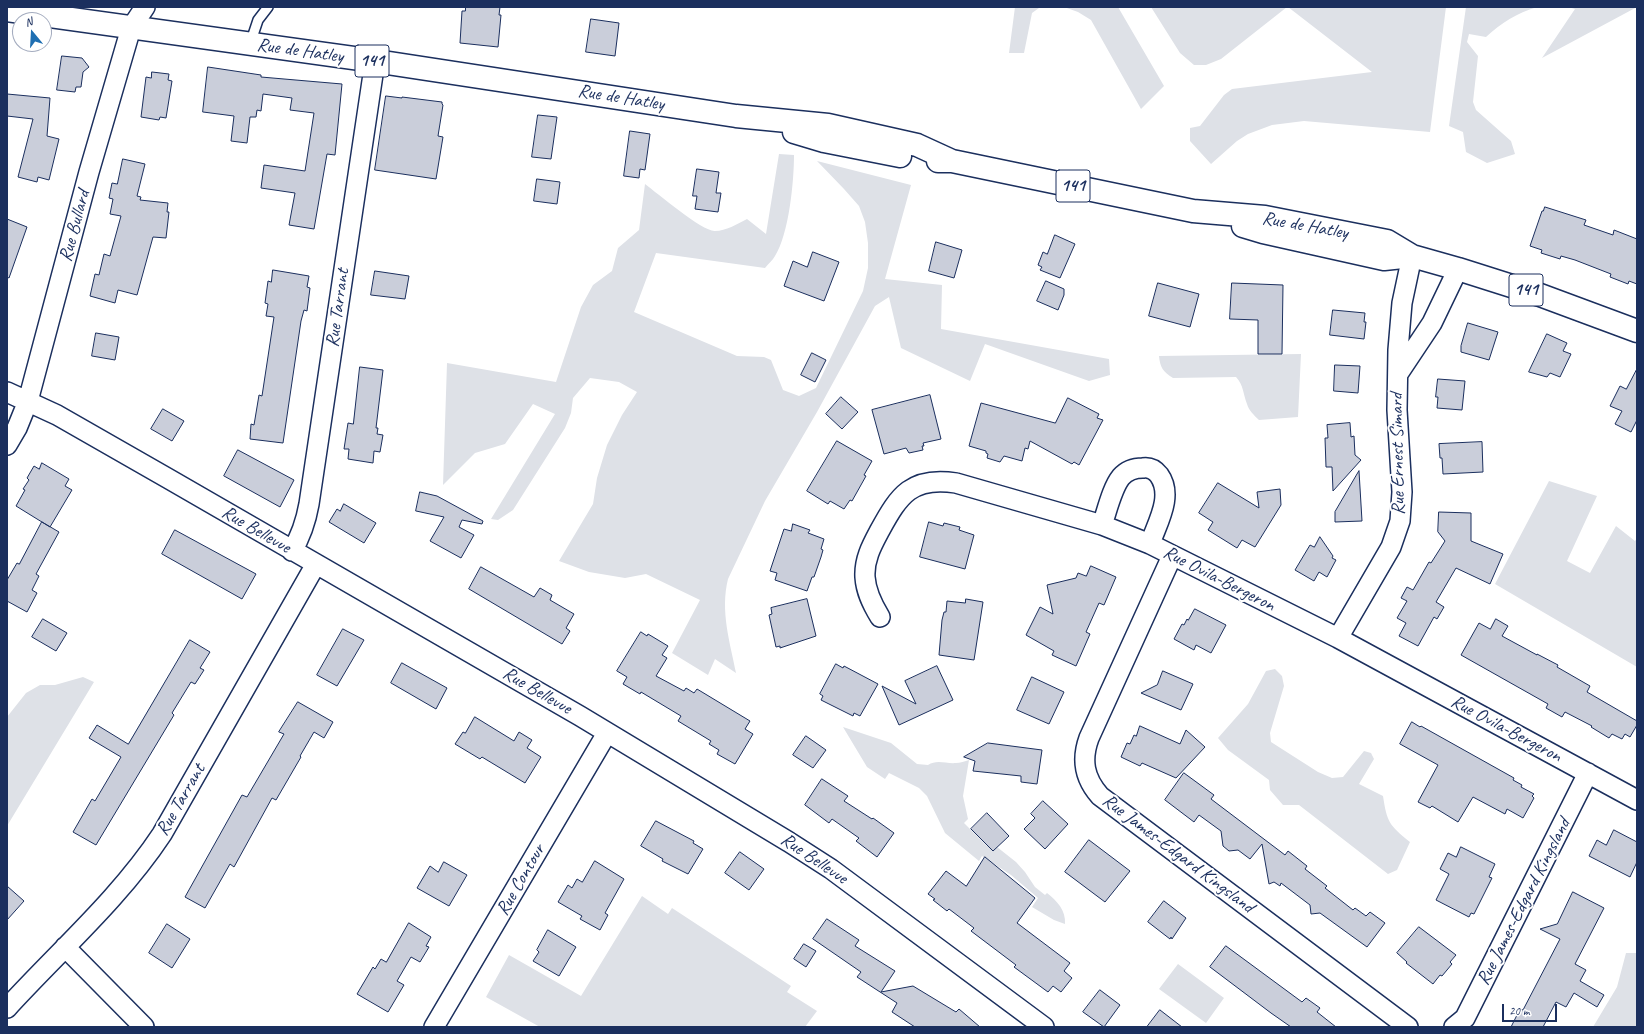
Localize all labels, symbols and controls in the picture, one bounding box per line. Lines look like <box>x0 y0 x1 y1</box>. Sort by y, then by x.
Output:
north arrow <box>12 12 52 52</box>
text: N <box>23 14 34 29</box>
street label: Rue de Hatley <box>255 34 345 68</box>
road number: 141 <box>355 45 389 77</box>
street label: Rue de Hatley <box>576 80 666 116</box>
road number: 141 <box>1056 170 1090 202</box>
street label: Rue Bullard <box>55 188 95 264</box>
street label: Rue de Hatley <box>1260 207 1350 245</box>
street label: Rue Tarrant <box>321 267 355 349</box>
road number: 141 <box>1509 274 1543 306</box>
street label: Rue Ernest Simard <box>1386 393 1410 515</box>
street label: Rue Bellevue <box>217 501 295 559</box>
street label: Rue Ovila-Bergeron <box>1159 541 1279 617</box>
street label: Rue Bellevue <box>498 662 576 720</box>
street label: Rue Ovila-Bergeron <box>1447 690 1565 768</box>
street label: Rue Tarrant <box>151 760 211 840</box>
street label: Rue James-Edgard Kingsland <box>1098 789 1258 919</box>
street label: Rue James-Edgard Kingsland <box>1472 815 1576 989</box>
street label: Rue Bellevue <box>776 828 852 890</box>
street label: Rue Contour <box>491 840 551 920</box>
scale bar <box>1504 996 1559 1022</box>
text: 20 m <box>1509 1003 1529 1019</box>

